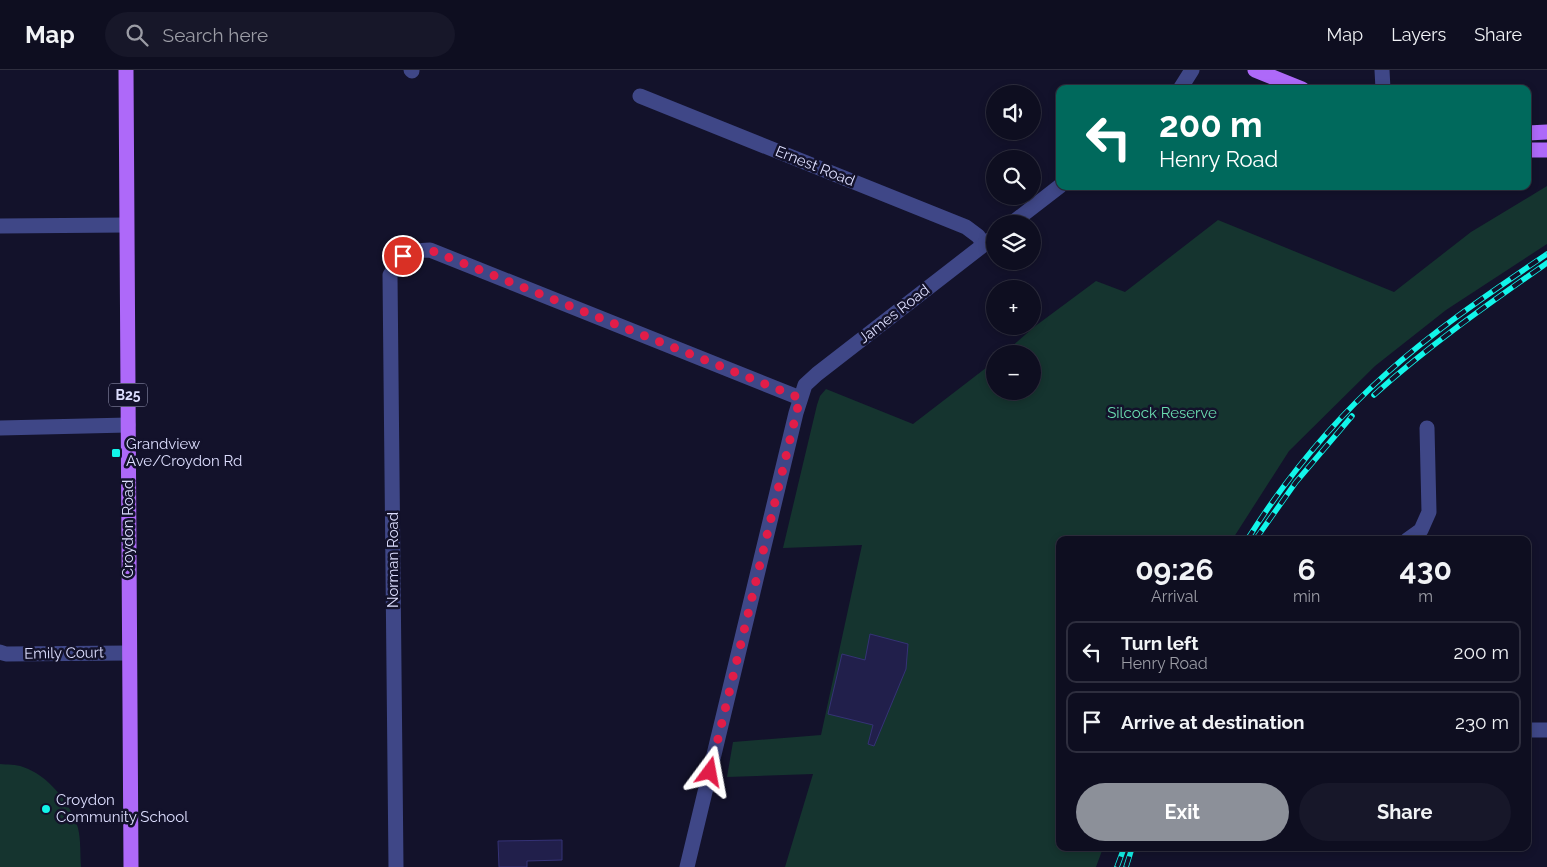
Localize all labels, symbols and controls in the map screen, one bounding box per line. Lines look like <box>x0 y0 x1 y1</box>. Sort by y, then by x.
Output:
search box <box>105 12 455 57</box>
text: Map <box>25 20 75 49</box>
icon: search <box>123 21 151 49</box>
text: Search here <box>163 24 268 46</box>
text: Map <box>1327 24 1363 45</box>
text: Layers <box>1391 24 1446 45</box>
text: Share <box>1474 24 1522 45</box>
map controls <box>986 85 1041 400</box>
button: sound <box>986 85 1041 140</box>
text: 200 m <box>1159 104 1263 145</box>
icon: left <box>1076 105 1141 170</box>
street label: Ernest Road <box>773 142 857 190</box>
text: Henry Road <box>1159 146 1278 172</box>
button: search <box>986 150 1041 205</box>
button: layers <box>986 215 1041 270</box>
pin <box>382 235 424 277</box>
icon: arrive <box>389 242 417 270</box>
button: + <box>986 280 1041 335</box>
street label: James Road <box>855 281 933 347</box>
button: − <box>986 345 1041 400</box>
road number: B25 <box>109 384 147 406</box>
park label: Silcock Reserve <box>1107 404 1217 422</box>
place label: Grandview Ave/Croydon Rd <box>126 435 242 470</box>
marker: Grandview Ave/Croydon Rd <box>110 447 122 459</box>
street label: Croydon Road <box>119 480 137 578</box>
street label: Norman Road <box>384 512 402 608</box>
text: 09:26 <box>1135 552 1214 587</box>
text: 6 <box>1298 552 1316 587</box>
text: 430 <box>1400 552 1452 587</box>
text: Arrival <box>1151 587 1198 606</box>
text: min <box>1293 587 1320 606</box>
text: m <box>1418 587 1433 606</box>
text: Turn left <box>1121 632 1198 654</box>
icon: left <box>1078 638 1106 666</box>
text: 200 m <box>1454 641 1509 663</box>
street label: Emily Court <box>24 643 104 663</box>
text: Henry Road <box>1121 654 1208 673</box>
icon: arrive <box>1078 708 1106 736</box>
text: Arrive at destination <box>1121 711 1305 733</box>
text: 230 m <box>1455 711 1509 733</box>
position arrow <box>683 745 735 797</box>
button: Exit <box>1076 783 1289 841</box>
button: Share <box>1299 783 1511 841</box>
place label: Croydon Community School <box>56 791 189 826</box>
marker: Croydon Community School <box>40 803 52 815</box>

